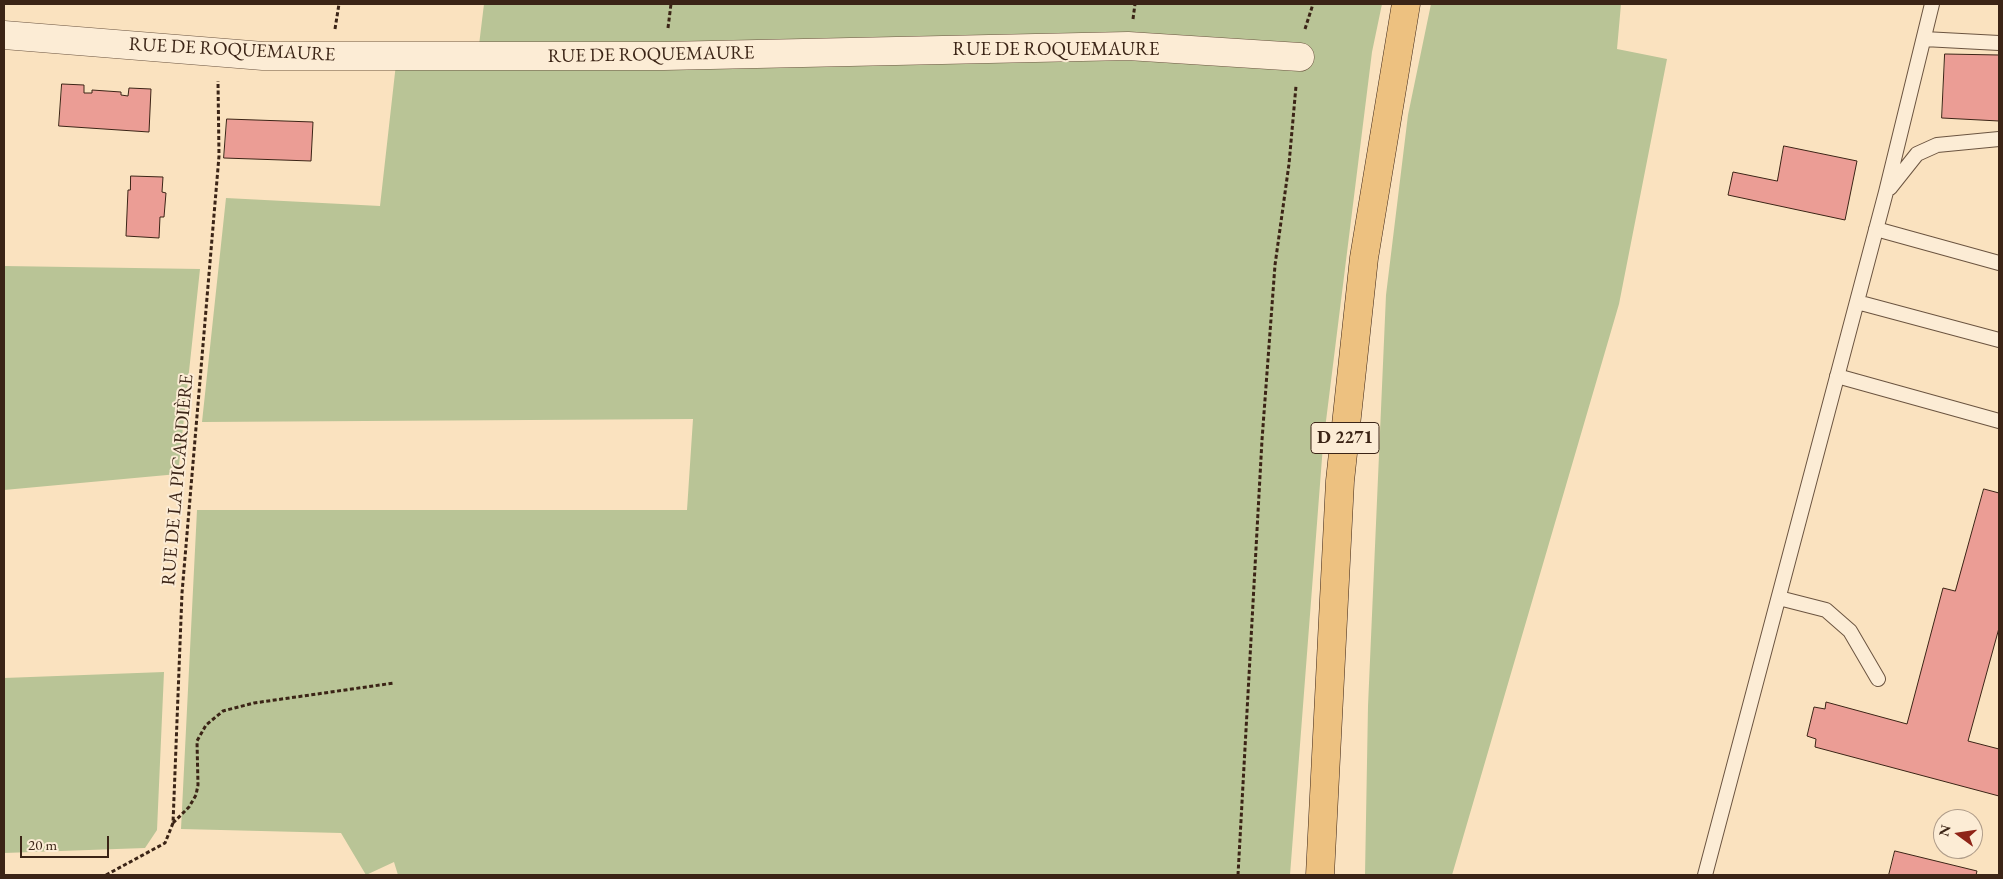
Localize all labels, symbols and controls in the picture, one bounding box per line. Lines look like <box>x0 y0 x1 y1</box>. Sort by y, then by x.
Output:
street label: RUE DE ROQUEMAURE <box>128 33 336 67</box>
street label: RUE DE ROQUEMAURE <box>953 39 1159 61</box>
street label: RUE DE ROQUEMAURE <box>547 42 755 68</box>
street label: RUE DE LA PICARDIÈRE <box>157 373 199 587</box>
road number: D 2271 <box>1311 422 1379 453</box>
north arrow <box>1933 809 1983 859</box>
text: N <box>1934 823 1955 838</box>
scale bar <box>22 826 111 858</box>
text: 20 m <box>28 835 57 854</box>

